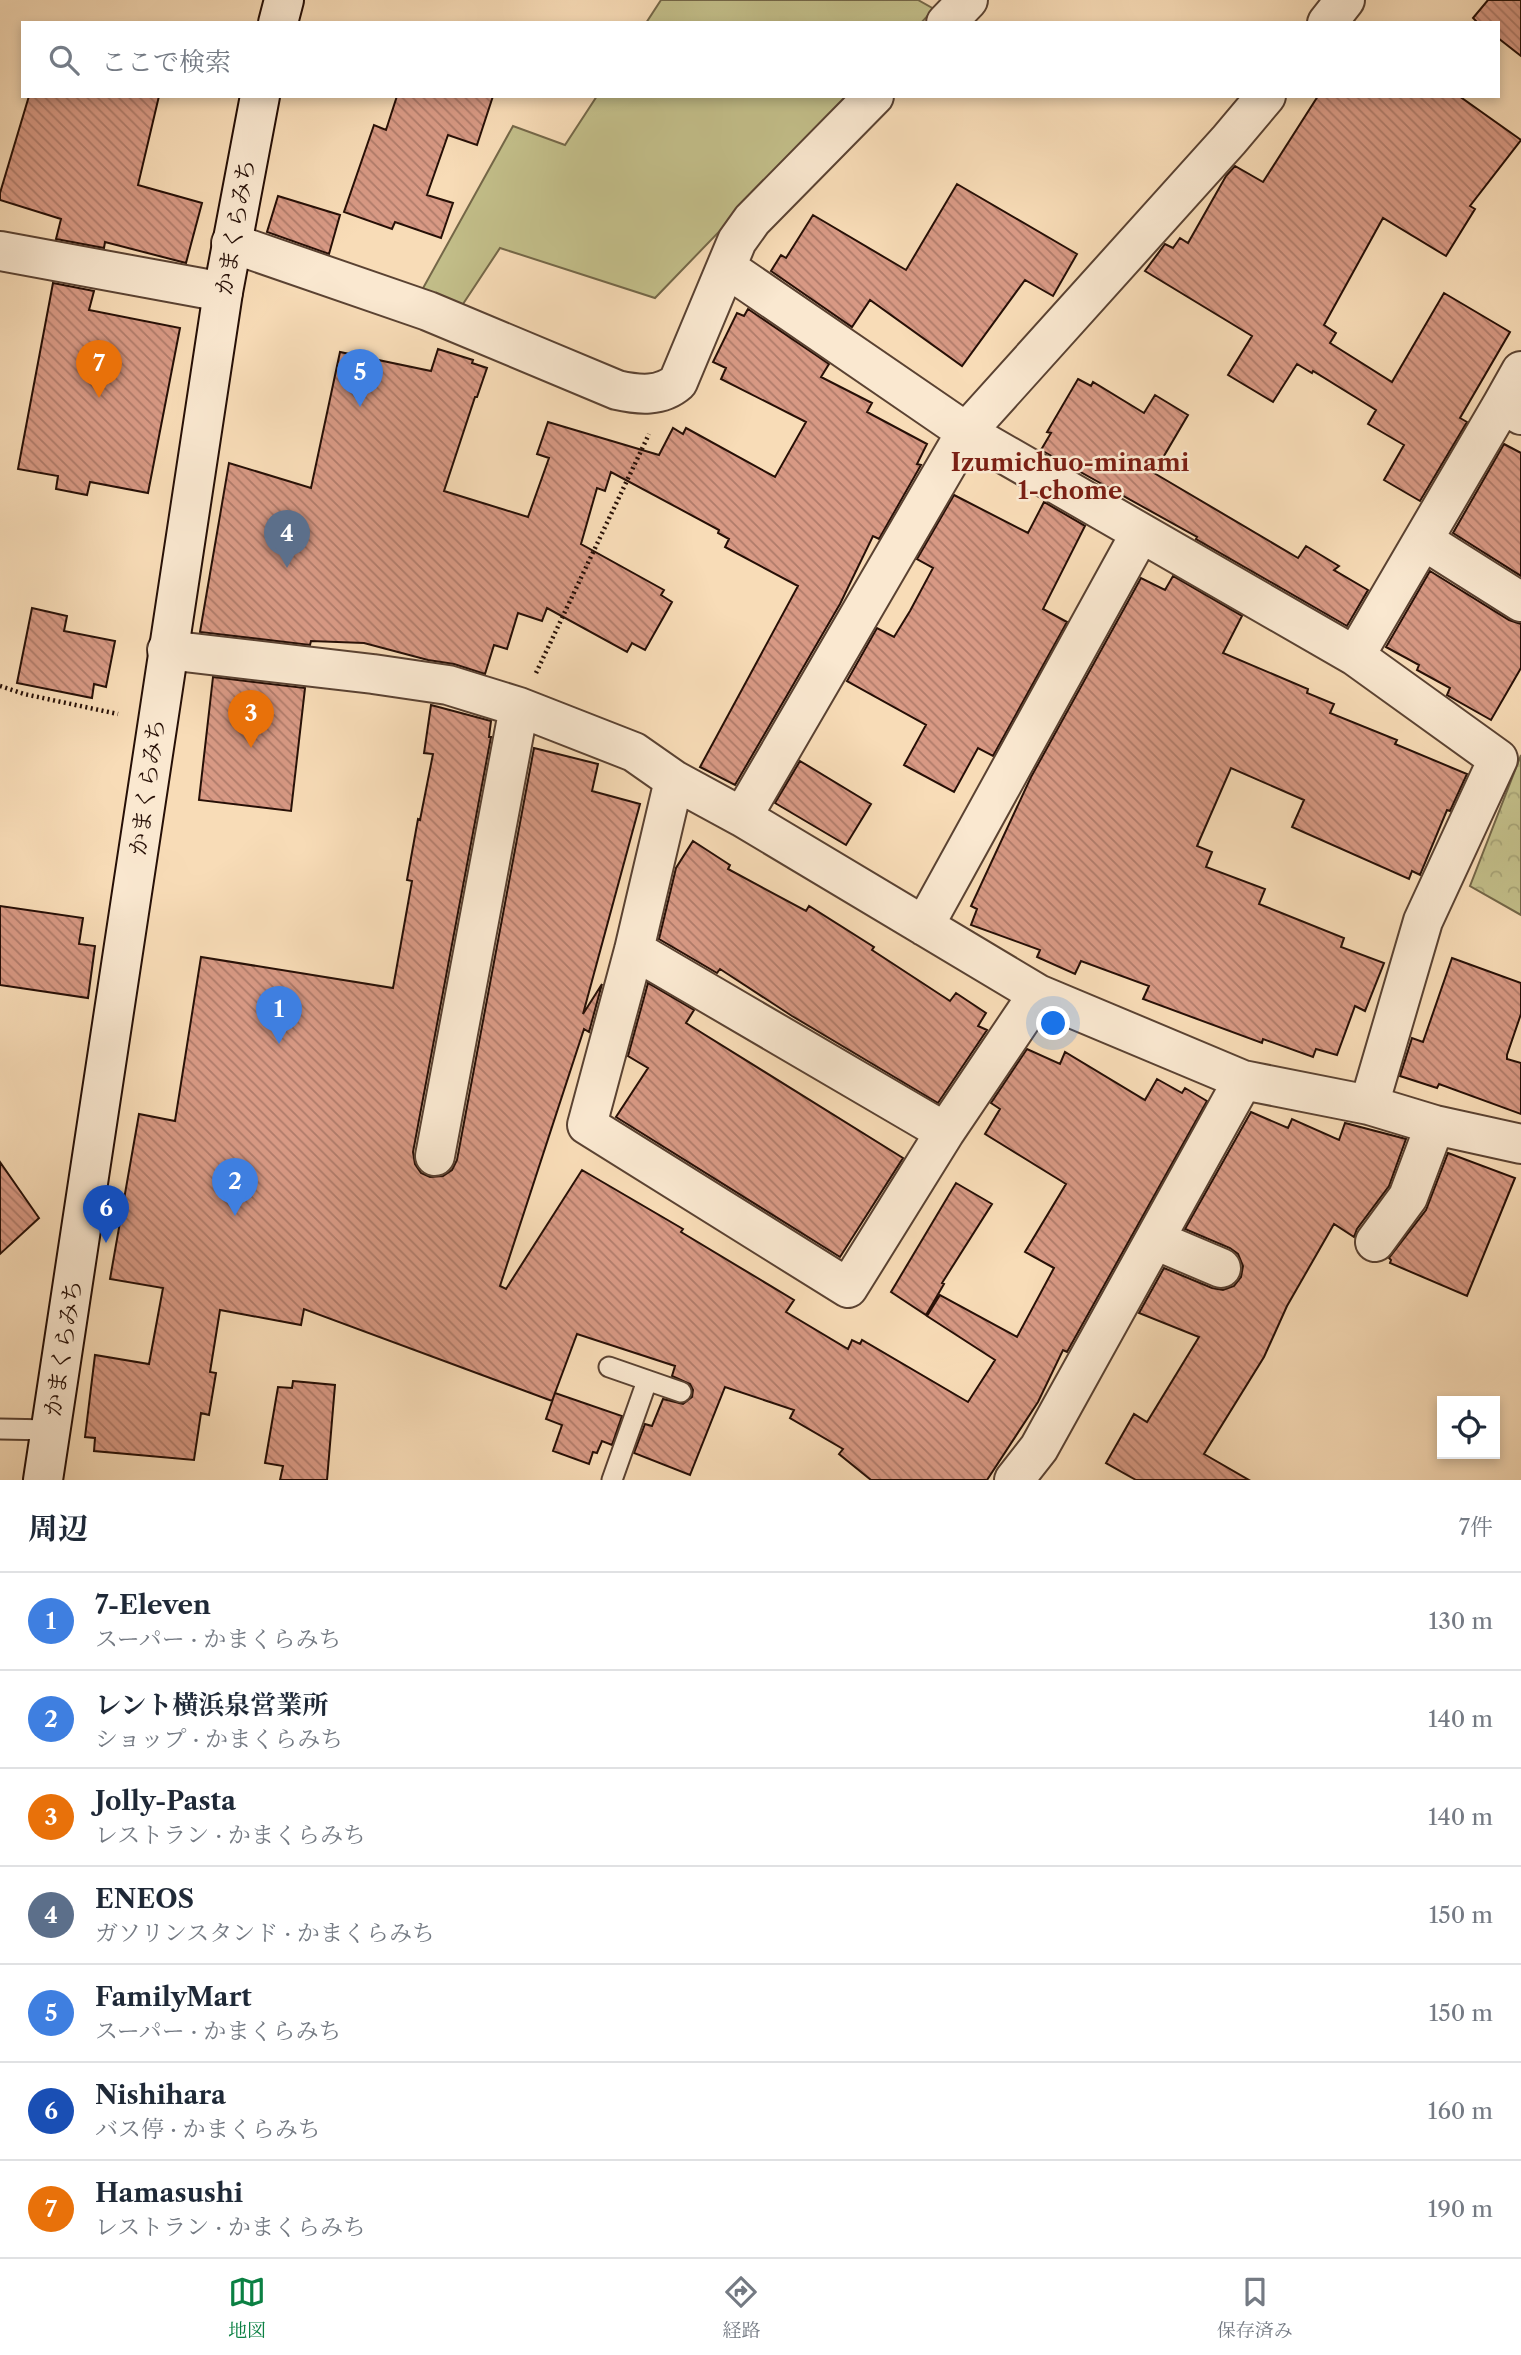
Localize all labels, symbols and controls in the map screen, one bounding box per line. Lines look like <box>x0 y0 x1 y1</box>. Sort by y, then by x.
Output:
search box <box>21 21 1500 98</box>
icon: search <box>45 41 83 79</box>
text: ここで検索 <box>101 46 231 78</box>
street label: かまくらみち <box>209 157 261 297</box>
pin: 7 <box>76 340 122 398</box>
pin: 5 <box>337 349 383 407</box>
district label: Izumichuo-minami 1-chome <box>951 448 1190 505</box>
pin: 4 <box>264 510 310 568</box>
pin: 3 <box>228 690 274 748</box>
street label: かまくらみち <box>124 717 170 857</box>
pin: 1 <box>256 986 302 1044</box>
your location <box>1036 1006 1070 1040</box>
pin: 2 <box>212 1158 258 1216</box>
pin: 6 <box>83 1185 129 1243</box>
street label: かまくらみち <box>38 1278 88 1418</box>
map controls <box>1437 1396 1500 1459</box>
button: locate <box>1437 1396 1500 1459</box>
text: 周辺 <box>28 1510 88 1547</box>
text: 7件 <box>1459 1513 1493 1541</box>
text: 7-Eleven <box>95 1589 211 1621</box>
text: 1 <box>46 1607 56 1635</box>
text: 130 m <box>1429 1607 1493 1635</box>
text: スーパー · かまくらみち <box>95 1625 341 1653</box>
text: レント横浜泉営業所 <box>95 1689 328 1721</box>
text: 2 <box>44 1705 58 1733</box>
text: 140 m <box>1428 1705 1493 1733</box>
text: ショップ · かまくらみち <box>95 1725 343 1753</box>
text: Jolly-Pasta <box>95 1785 236 1817</box>
text: 3 <box>45 1803 58 1831</box>
text: 140 m <box>1428 1803 1493 1831</box>
text: レストラン · かまくらみち <box>95 1821 366 1849</box>
text: ENEOS <box>95 1883 194 1915</box>
text: 4 <box>44 1901 58 1929</box>
text: 150 m <box>1429 1901 1493 1929</box>
text: ガソリンスタンド · かまくらみち <box>95 1919 435 1947</box>
text: FamilyMart <box>95 1981 252 2013</box>
text: 5 <box>45 1999 57 2027</box>
text: 150 m <box>1429 1999 1493 2027</box>
text: スーパー · かまくらみち <box>95 2017 341 2045</box>
text: Nishihara <box>95 2079 226 2111</box>
text: 6 <box>44 2097 58 2125</box>
text: 160 m <box>1428 2097 1493 2125</box>
text: バス停 · かまくらみち <box>95 2115 321 2143</box>
text: Hamasushi <box>95 2177 243 2209</box>
text: 7 <box>45 2195 57 2223</box>
text: 190 m <box>1428 2195 1493 2223</box>
text: レストラン · かまくらみち <box>95 2213 366 2241</box>
tab: 地図 <box>228 2273 266 2342</box>
tab: 経路 <box>722 2273 761 2342</box>
tab: 保存済み <box>1217 2273 1293 2342</box>

